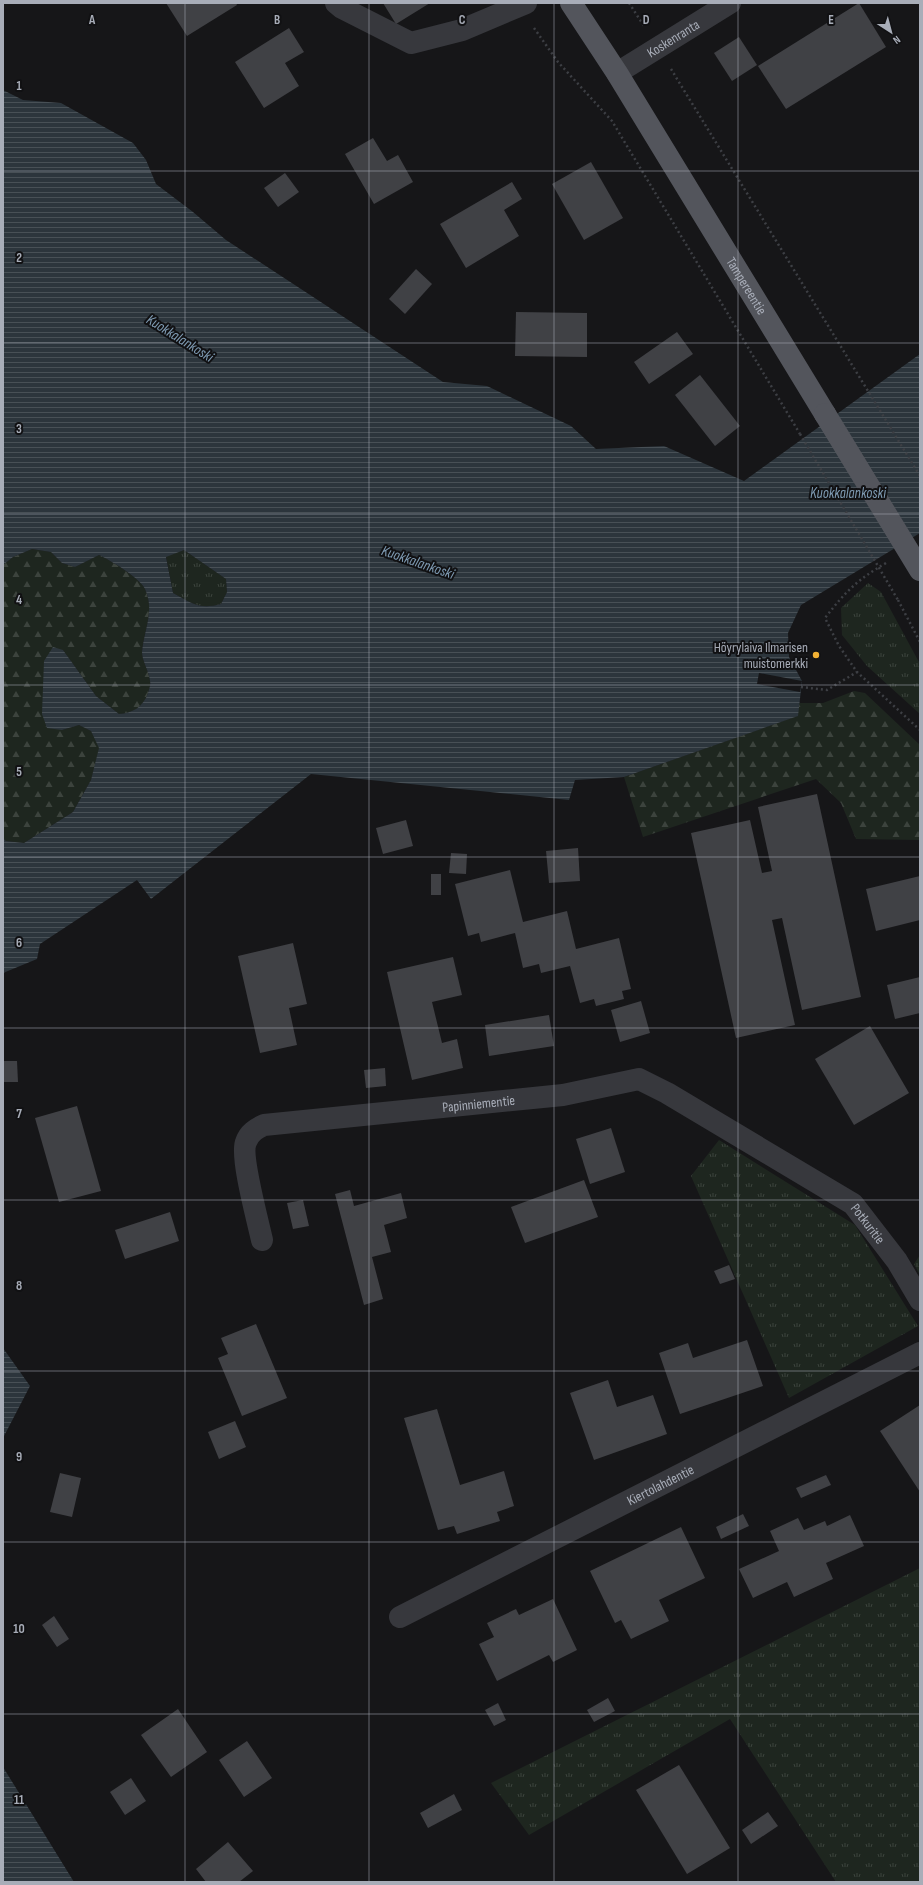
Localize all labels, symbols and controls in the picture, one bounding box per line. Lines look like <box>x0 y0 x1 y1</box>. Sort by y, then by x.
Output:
text: A <box>88 12 96 28</box>
text: B <box>274 12 280 28</box>
text: C <box>459 12 466 28</box>
text: D <box>643 12 650 28</box>
text: E <box>828 12 834 28</box>
north arrow <box>871 12 911 52</box>
street label: Koskenranta <box>644 16 703 61</box>
text: N <box>890 33 903 47</box>
text: 1 <box>16 78 22 94</box>
text: 2 <box>16 250 22 266</box>
street label: Tampereentie <box>722 254 770 318</box>
water label: Kuokkalankoski <box>143 310 218 367</box>
text: 3 <box>16 421 22 437</box>
water label: Kuokkalankoski <box>810 484 887 503</box>
water label: Kuokkalankoski <box>379 541 458 584</box>
text: 4 <box>16 592 22 608</box>
place label: Höyrylaiva Ilmarisen muistomerkki <box>714 639 808 672</box>
marker: Höyrylaiva Ilmarisen muistomerkki <box>811 650 821 660</box>
text: 5 <box>16 764 22 780</box>
text: 6 <box>16 935 22 951</box>
street label: Papinniementie <box>441 1092 516 1116</box>
text: 7 <box>16 1106 22 1122</box>
street label: Potkuritie <box>847 1200 889 1247</box>
text: 8 <box>16 1278 22 1294</box>
text: 9 <box>16 1449 22 1465</box>
street label: Kiertolahdentie <box>624 1461 697 1509</box>
text: 10 <box>13 1621 25 1637</box>
text: 11 <box>14 1792 24 1808</box>

